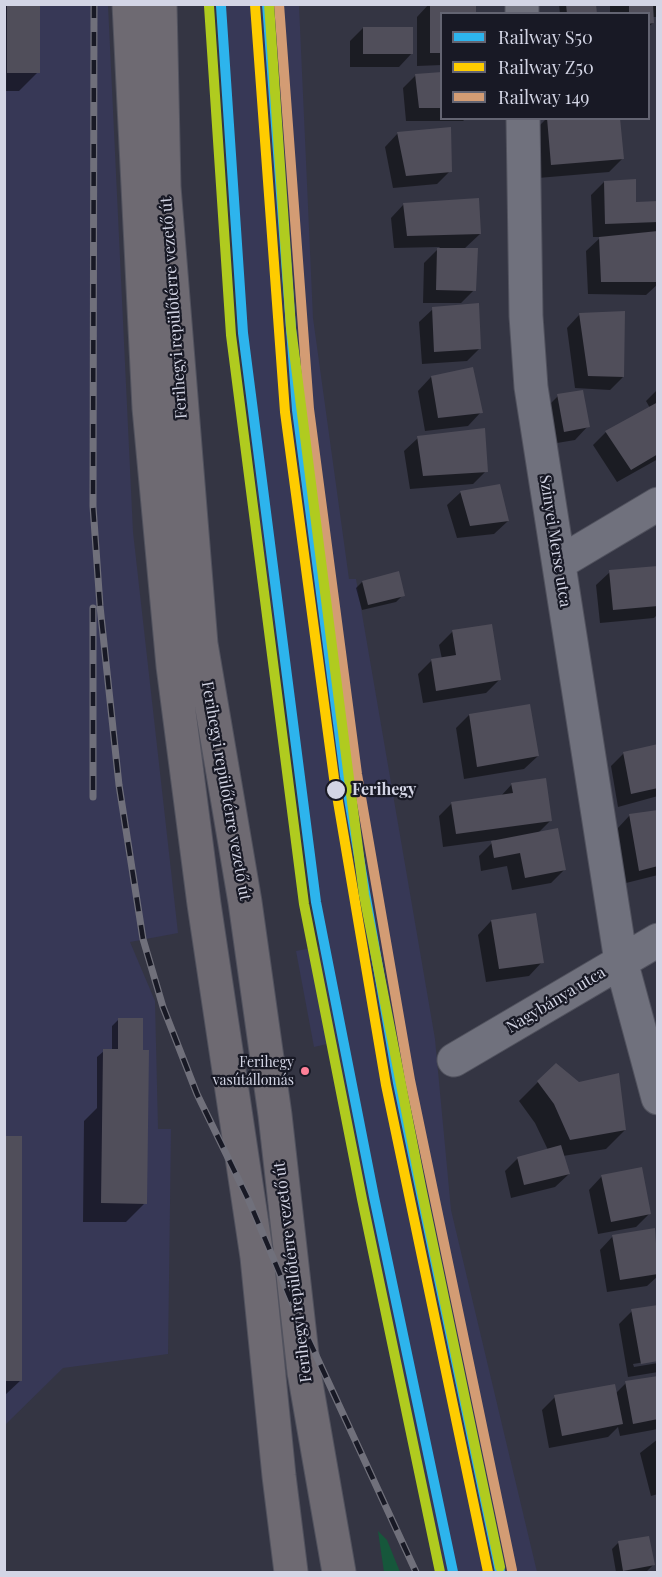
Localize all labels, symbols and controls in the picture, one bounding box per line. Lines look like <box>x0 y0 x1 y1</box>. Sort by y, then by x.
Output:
legend <box>440 12 650 120</box>
text: Railway S50 <box>498 25 593 49</box>
text: Railway Z50 <box>498 55 594 79</box>
text: Railway 149 <box>498 85 589 109</box>
street label: Ferihegyi repülőtérre vezető út <box>157 196 191 420</box>
street label: Szinyei Merse utca <box>535 473 575 609</box>
street label: Ferihegyi repülőtérre vezető út <box>197 680 255 902</box>
marker: Ferihegy <box>325 779 347 801</box>
place label: Ferihegy <box>352 780 416 800</box>
street label: Nagybánya utca <box>503 963 609 1037</box>
place label: Ferihegy vasútállomás <box>213 1055 294 1088</box>
marker: Ferihegy vasútállomás <box>299 1065 311 1077</box>
street label: Ferihegyi repülőtérre vezető út <box>270 1160 316 1384</box>

